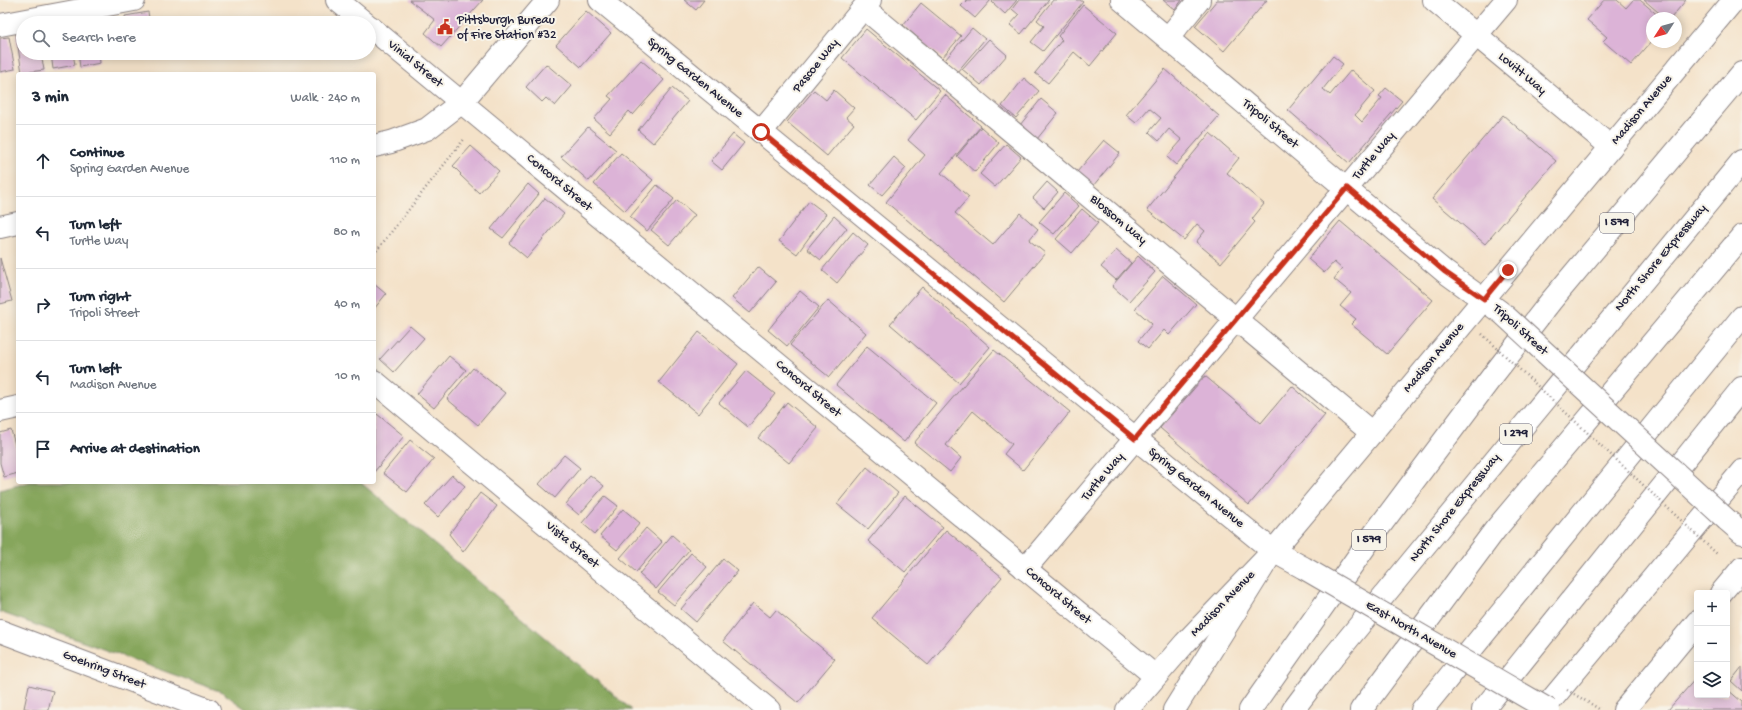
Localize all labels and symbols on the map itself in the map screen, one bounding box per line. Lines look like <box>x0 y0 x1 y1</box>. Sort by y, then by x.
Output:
north arrow <box>1646 12 1682 48</box>
place label: Pittsburgh Bureau of Fire Station #32 <box>456 13 557 43</box>
public building icon: Pittsburgh Bureau of Fire Station #32 <box>436 18 454 36</box>
street label: Spring Garden Avenue <box>644 35 746 122</box>
street label: Vinial Street <box>384 36 447 92</box>
street label: Pascoe Way <box>789 36 843 97</box>
street label: Lovitt Way <box>1495 49 1550 99</box>
street label: Madison Avenue <box>1608 72 1676 148</box>
street label: Tripoli Street <box>1238 95 1303 153</box>
route start <box>752 123 770 141</box>
street label: Turtle Way <box>1349 128 1399 184</box>
street label: Concord Street <box>523 151 596 216</box>
street label: Blossom Way <box>1086 191 1150 248</box>
street label: North Shore Expressway <box>1612 201 1711 315</box>
road number: I 579 <box>1600 213 1634 233</box>
route end <box>1499 261 1517 279</box>
street label: Tripoli Street <box>1489 301 1552 360</box>
street label: Madison Avenue <box>1400 320 1468 396</box>
street label: Concord Street <box>772 357 845 422</box>
road number: I 279 <box>1500 424 1532 444</box>
street label: Spring Garden Avenue <box>1145 445 1247 532</box>
street label: Turtle Way <box>1078 449 1128 505</box>
street label: North Shore Expressway <box>1407 450 1504 565</box>
street label: Vista Street <box>541 518 603 573</box>
road number: I 579 <box>1352 530 1386 550</box>
street label: Concord Street <box>1022 564 1095 629</box>
street label: Madison Avenue <box>1188 567 1259 640</box>
street label: East North Avenue <box>1363 598 1460 662</box>
street label: Goehring Street <box>61 647 149 693</box>

